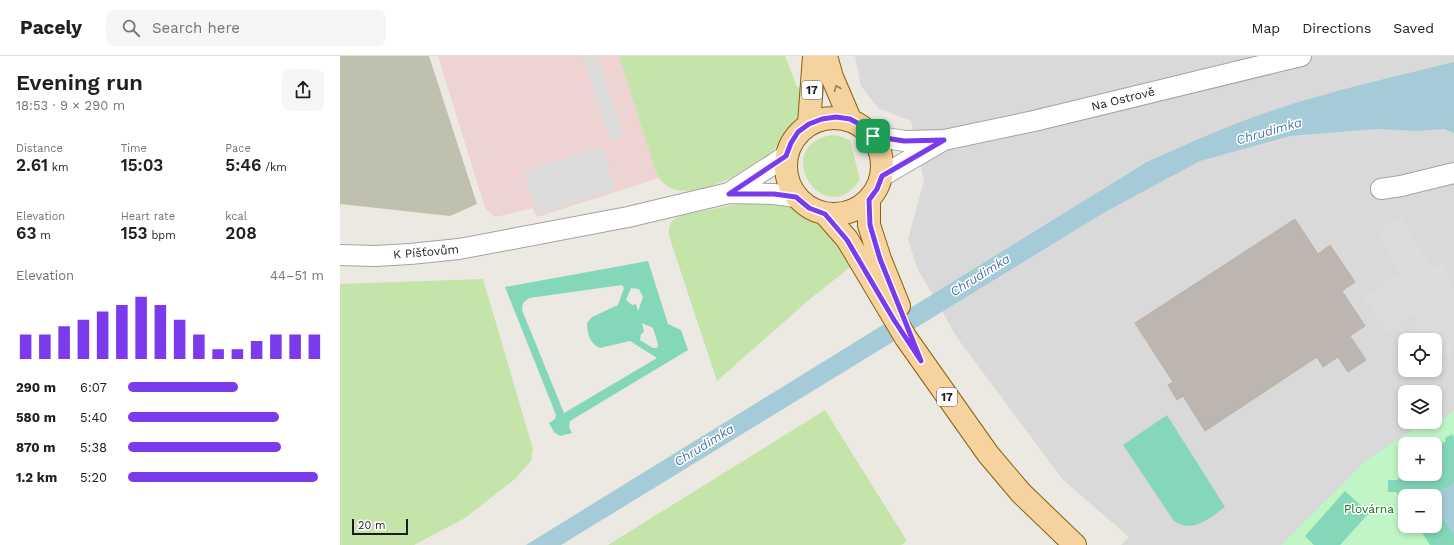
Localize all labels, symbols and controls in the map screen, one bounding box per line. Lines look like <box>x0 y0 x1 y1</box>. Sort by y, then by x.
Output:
search box <box>106 10 386 46</box>
text: Pacely <box>20 16 82 39</box>
icon: search <box>120 17 142 39</box>
text: Search here <box>152 19 240 37</box>
text: Map <box>1252 20 1280 36</box>
text: Directions <box>1302 20 1371 36</box>
text: Saved <box>1393 20 1434 36</box>
button: share <box>282 69 324 111</box>
text: Evening run <box>16 70 143 95</box>
road number: 17 <box>802 81 822 99</box>
street label: Na Ostrově <box>1090 84 1156 114</box>
one-way arrow <box>833 85 841 92</box>
text: 18:53 · 9 × 290 m <box>16 98 125 113</box>
water label: Chrudimka <box>1234 114 1304 148</box>
pin <box>856 119 890 153</box>
icon: arrive <box>862 125 884 147</box>
text: Distance <box>16 142 63 155</box>
text: Time <box>121 142 147 155</box>
text: Pace <box>225 142 251 155</box>
text: 2.61 <box>16 155 48 175</box>
text: 15:03 <box>121 155 163 175</box>
text: 5:46 <box>225 155 262 175</box>
text: km <box>48 161 68 174</box>
text: /km <box>262 161 287 174</box>
text: Elevation <box>16 210 65 223</box>
text: Heart rate <box>121 210 175 223</box>
text: kcal <box>225 210 247 223</box>
text: 63 <box>16 223 36 243</box>
text: 153 <box>121 223 148 243</box>
text: 208 <box>225 223 257 243</box>
text: m <box>36 229 51 242</box>
text: bpm <box>148 229 176 242</box>
street label: K Píšťovům <box>393 242 459 262</box>
water label: Chrudimka <box>947 251 1013 299</box>
text: Elevation <box>16 268 74 283</box>
text: 44–51 m <box>270 268 324 283</box>
map controls <box>1398 333 1442 533</box>
button: locate <box>1398 333 1442 377</box>
text: 290 m <box>16 380 56 395</box>
text: 6:07 <box>80 380 107 395</box>
button: layers <box>1398 385 1442 429</box>
road number: 17 <box>937 388 957 406</box>
text: 580 m <box>16 410 56 425</box>
text: 5:40 <box>80 410 107 425</box>
water label: Chrudimka <box>671 421 737 469</box>
button: + <box>1398 437 1442 481</box>
text: 870 m <box>16 440 56 455</box>
text: 5:38 <box>80 440 107 455</box>
text: 1.2 km <box>16 470 57 485</box>
text: 5:20 <box>80 470 107 485</box>
button: − <box>1398 489 1442 533</box>
park label: Plovárna <box>1344 502 1394 516</box>
scale bar <box>352 517 408 536</box>
text: 20 m <box>358 519 386 532</box>

